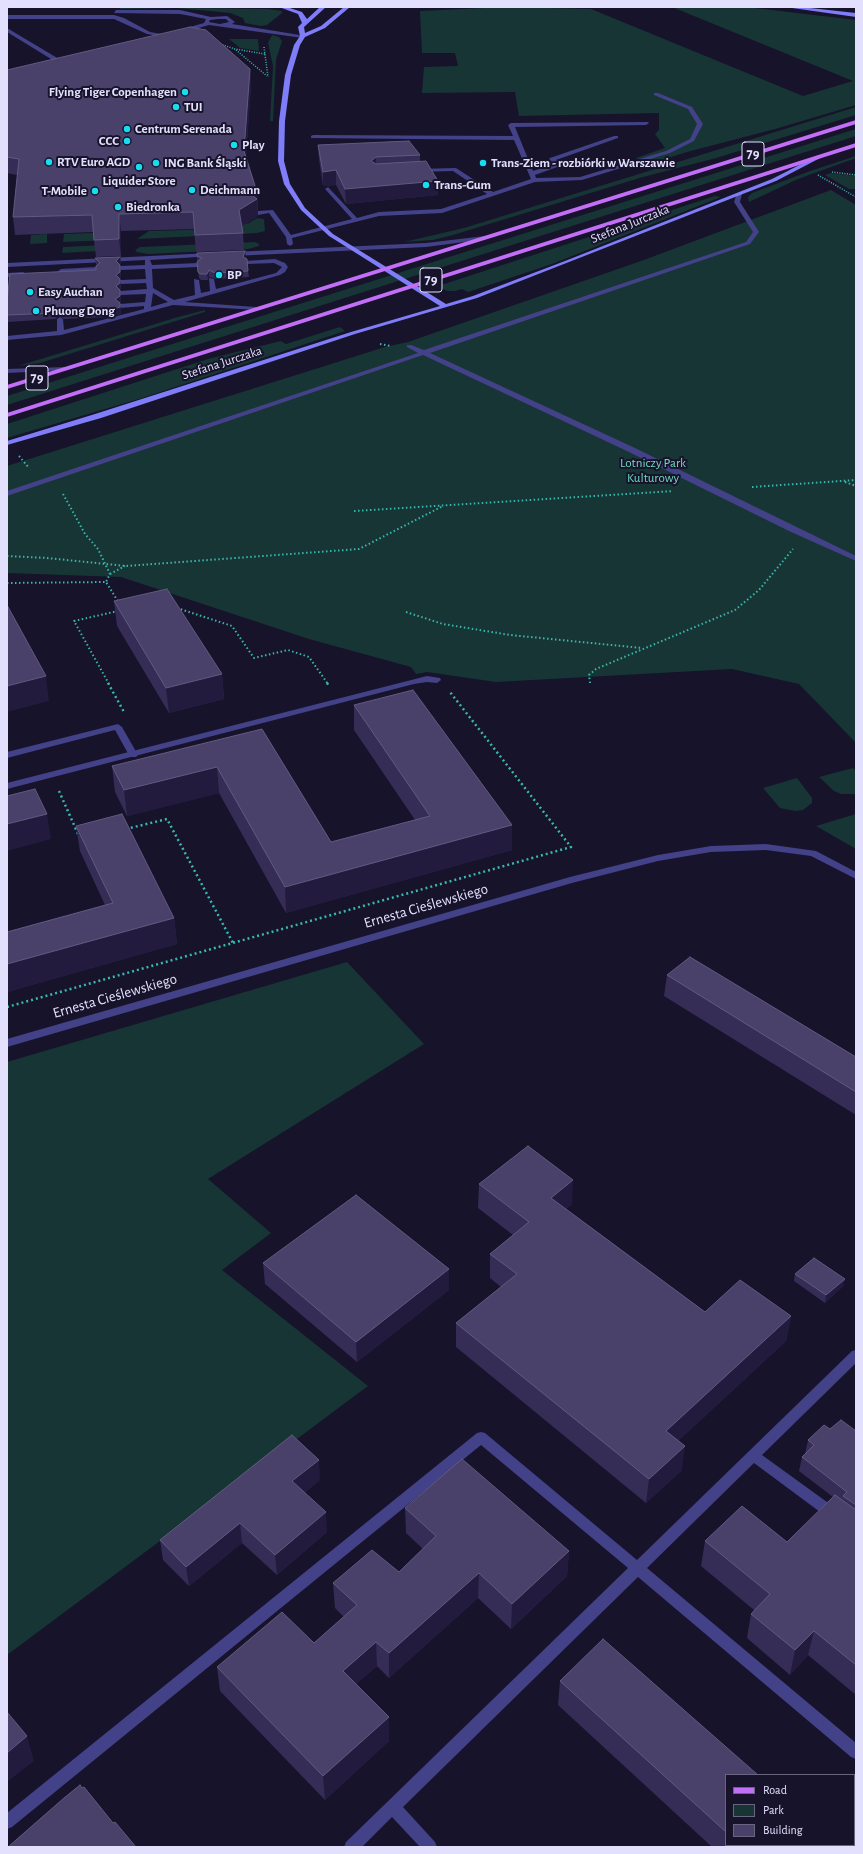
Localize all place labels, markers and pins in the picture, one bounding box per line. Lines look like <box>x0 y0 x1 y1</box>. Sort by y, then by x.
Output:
place label: Flying Tiger Copenhagen <box>49 84 177 100</box>
marker: Flying Tiger Copenhagen <box>180 87 190 97</box>
place label: TUI <box>184 99 203 115</box>
marker: TUI <box>171 102 181 112</box>
place label: Centrum Serenada <box>135 121 232 137</box>
marker: Centrum Serenada <box>122 124 132 134</box>
place label: CCC <box>99 133 119 149</box>
marker: CCC <box>122 136 132 146</box>
place label: Play <box>242 137 265 153</box>
marker: Play <box>229 140 239 150</box>
place label: RTV Euro AGD <box>57 154 130 170</box>
place label: ING Bank Śląski <box>164 155 246 171</box>
place label: Trans-Ziem - rozbiórki w Warszawie <box>491 155 675 171</box>
marker: RTV Euro AGD <box>44 157 54 167</box>
marker: ING Bank Śląski <box>151 158 161 168</box>
marker: Trans-Ziem - rozbiórki w Warszawie <box>478 158 488 168</box>
marker: Liquider Store <box>134 162 144 172</box>
place label: Liquider Store <box>102 173 176 189</box>
place label: Trans-Gum <box>434 177 491 193</box>
marker: Trans-Gum <box>421 180 431 190</box>
place label: Deichmann <box>200 182 260 198</box>
place label: T-Mobile <box>41 183 87 199</box>
marker: Deichmann <box>187 185 197 195</box>
marker: T-Mobile <box>90 186 100 196</box>
place label: Biedronka <box>126 199 180 215</box>
marker: Biedronka <box>113 202 123 212</box>
place label: BP <box>227 267 242 283</box>
marker: BP <box>214 270 224 280</box>
place label: Easy Auchan <box>38 284 103 300</box>
marker: Easy Auchan <box>25 287 35 297</box>
place label: Phuong Dong <box>44 303 115 319</box>
marker: Phuong Dong <box>31 306 41 316</box>

